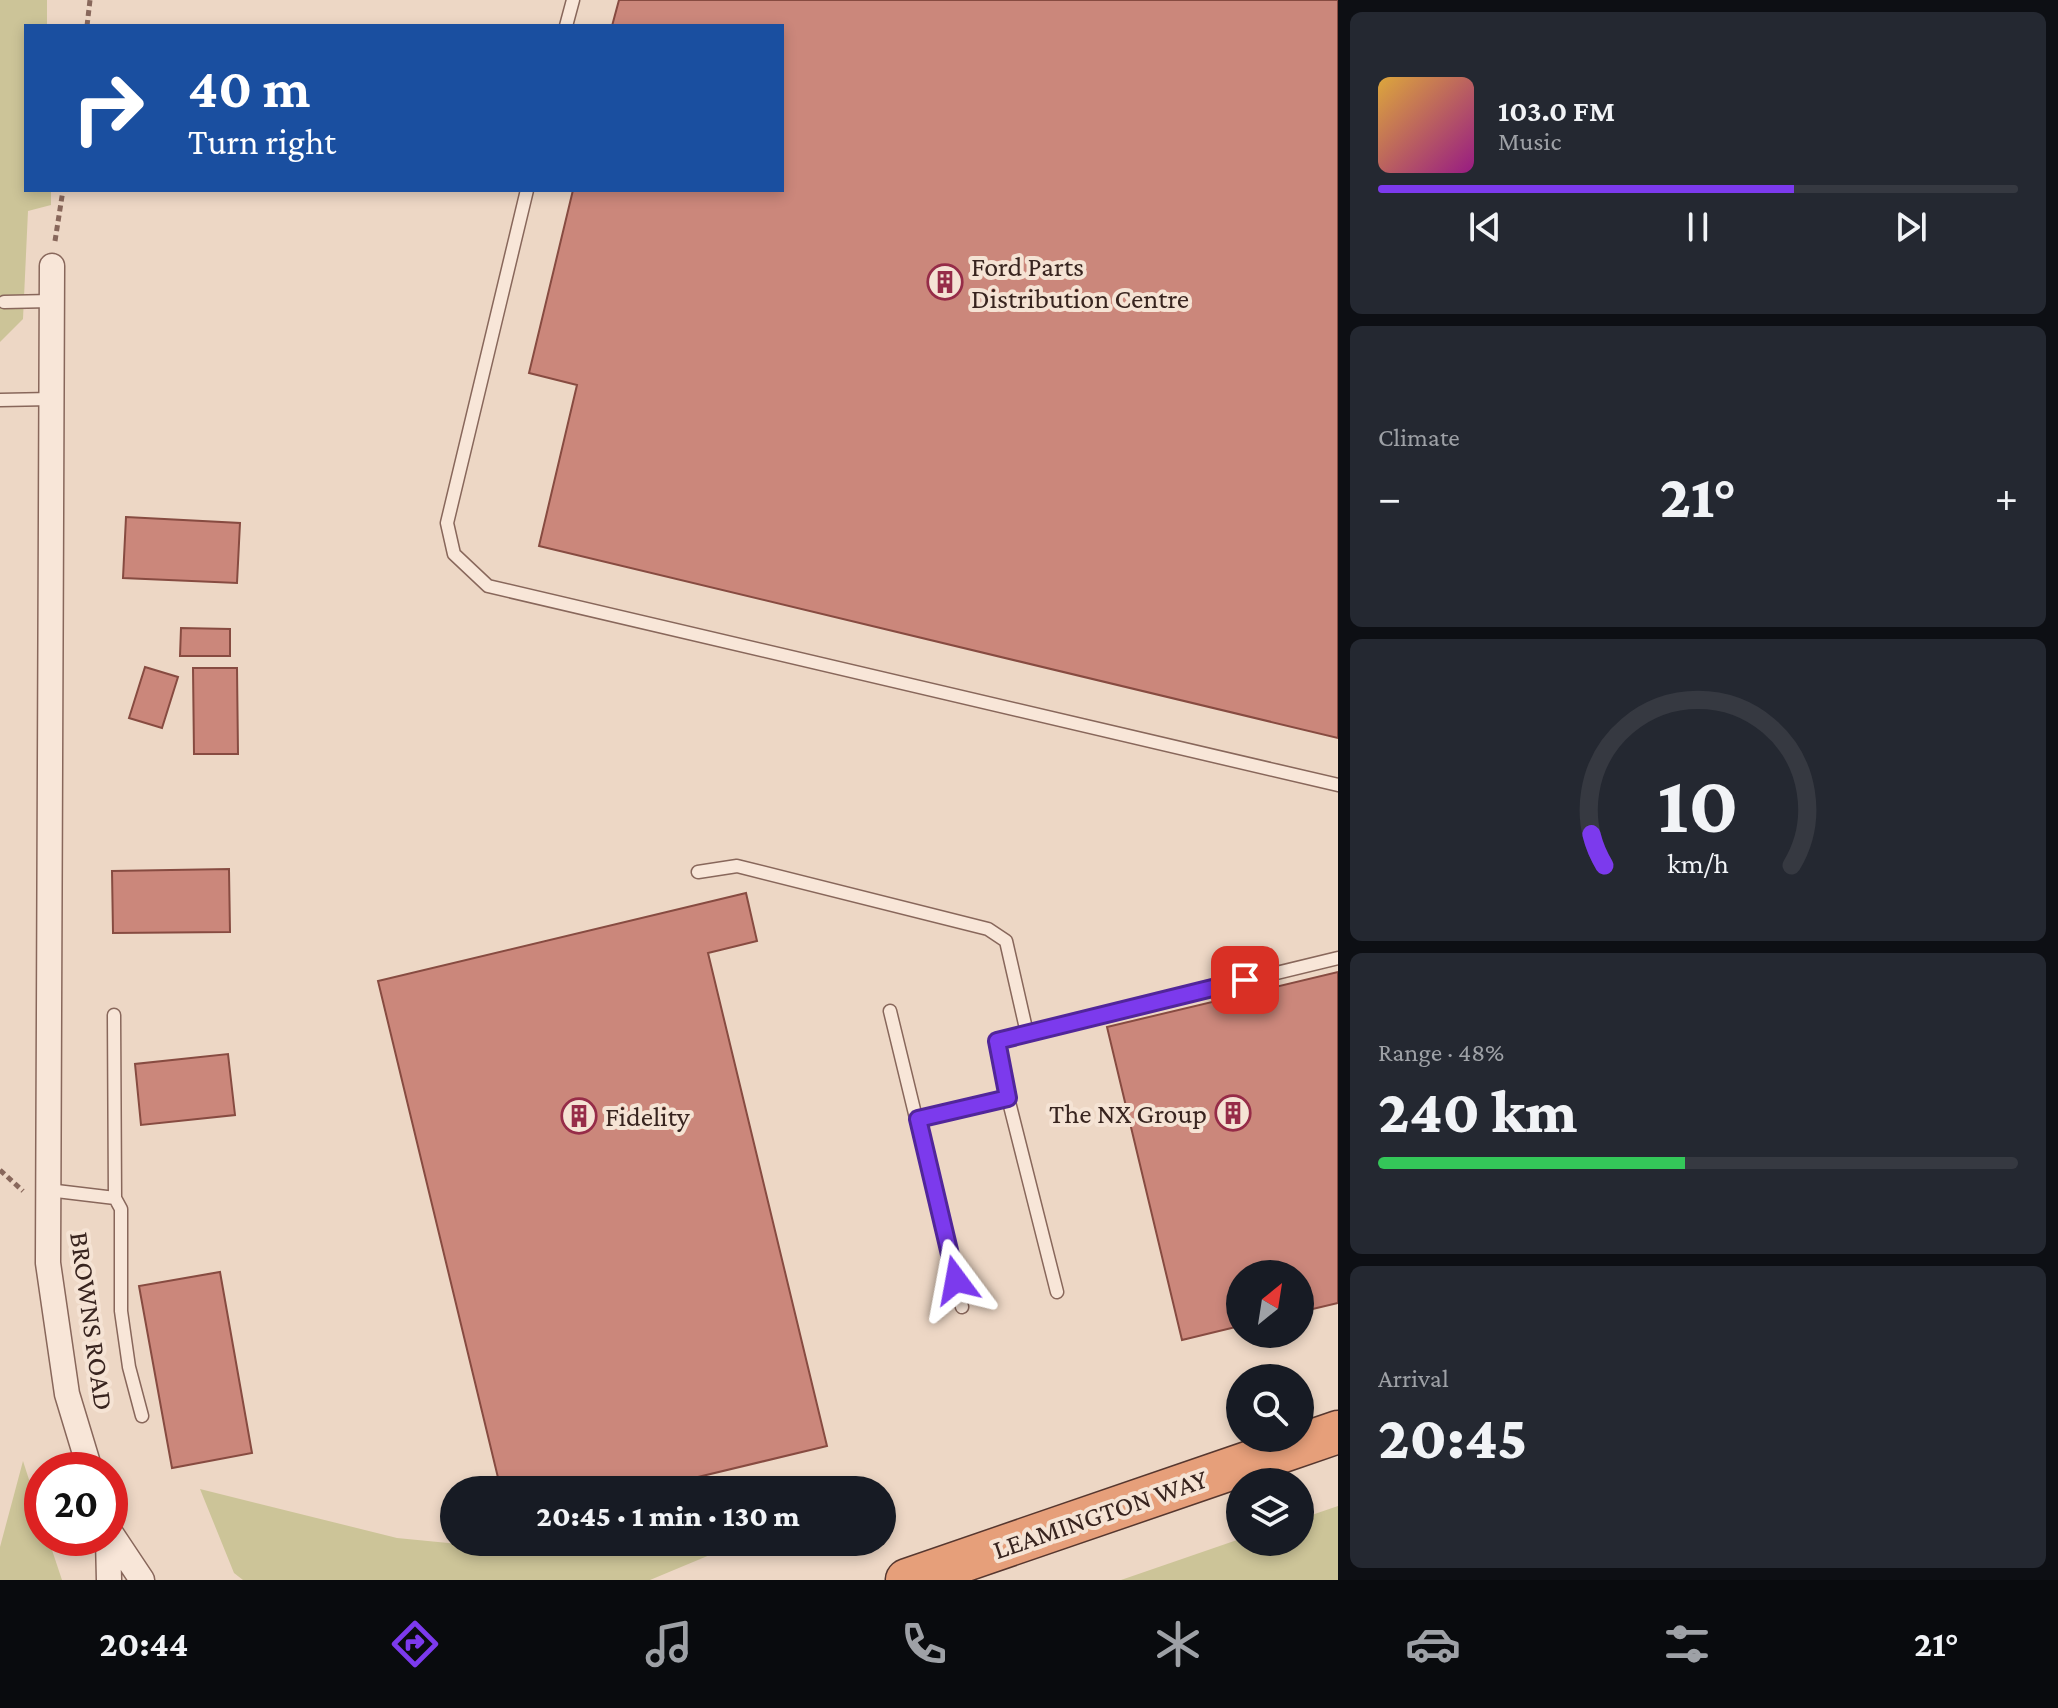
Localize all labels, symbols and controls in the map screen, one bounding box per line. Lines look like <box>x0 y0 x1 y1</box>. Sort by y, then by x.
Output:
icon: right <box>56 56 160 160</box>
text: 40 m <box>188 57 310 119</box>
text: 103.0 FM <box>1498 94 1615 127</box>
text: Turn right <box>188 122 336 162</box>
text: Music <box>1498 127 1561 156</box>
icon: previous <box>1463 205 1507 249</box>
icon: pause <box>1676 205 1720 249</box>
icon: next <box>1889 205 1933 249</box>
place label: Ford Parts Distribution Centre <box>971 251 1189 314</box>
building icon: Ford Parts Distribution Centre <box>926 263 964 301</box>
text: Climate <box>1378 423 1460 452</box>
text: 21° <box>1659 463 1737 530</box>
text: − <box>1378 473 1401 521</box>
text: + <box>1995 473 2018 521</box>
text: 10 <box>1657 757 1739 850</box>
text: km/h <box>1667 847 1729 879</box>
pin <box>1211 946 1279 1014</box>
icon: arrive <box>1223 958 1267 1002</box>
text: Range · 48% <box>1378 1038 1504 1067</box>
text: 240 km <box>1378 1078 1577 1145</box>
building icon: The NX Group <box>1214 1094 1252 1132</box>
building icon: Fidelity <box>560 1097 598 1135</box>
place label: The NX Group <box>1049 1098 1207 1129</box>
place label: Fidelity <box>605 1101 691 1132</box>
street label: BROWNS ROAD <box>64 1230 120 1412</box>
position arrow <box>914 1238 998 1322</box>
north arrow <box>1226 1260 1314 1348</box>
map controls <box>1226 1260 1314 1556</box>
button: search <box>1226 1364 1314 1452</box>
text: Arrival <box>1378 1364 1449 1393</box>
text: 20:45 <box>1378 1404 1527 1471</box>
speed limit sign: 20 <box>24 1452 128 1556</box>
street label: LEAMINGTON WAY <box>989 1463 1211 1565</box>
button: layers <box>1226 1468 1314 1556</box>
text: 20:45 · 1 min · 130 m <box>536 1499 800 1532</box>
icon: directions <box>387 1616 443 1672</box>
icon: music <box>641 1616 697 1672</box>
icon: phone <box>896 1616 952 1672</box>
icon: climate <box>1150 1616 1206 1672</box>
icon: car <box>1405 1616 1461 1672</box>
icon: filters <box>1659 1616 1715 1672</box>
text: 20:44 <box>99 1624 188 1664</box>
text: 21° <box>1914 1624 1959 1664</box>

